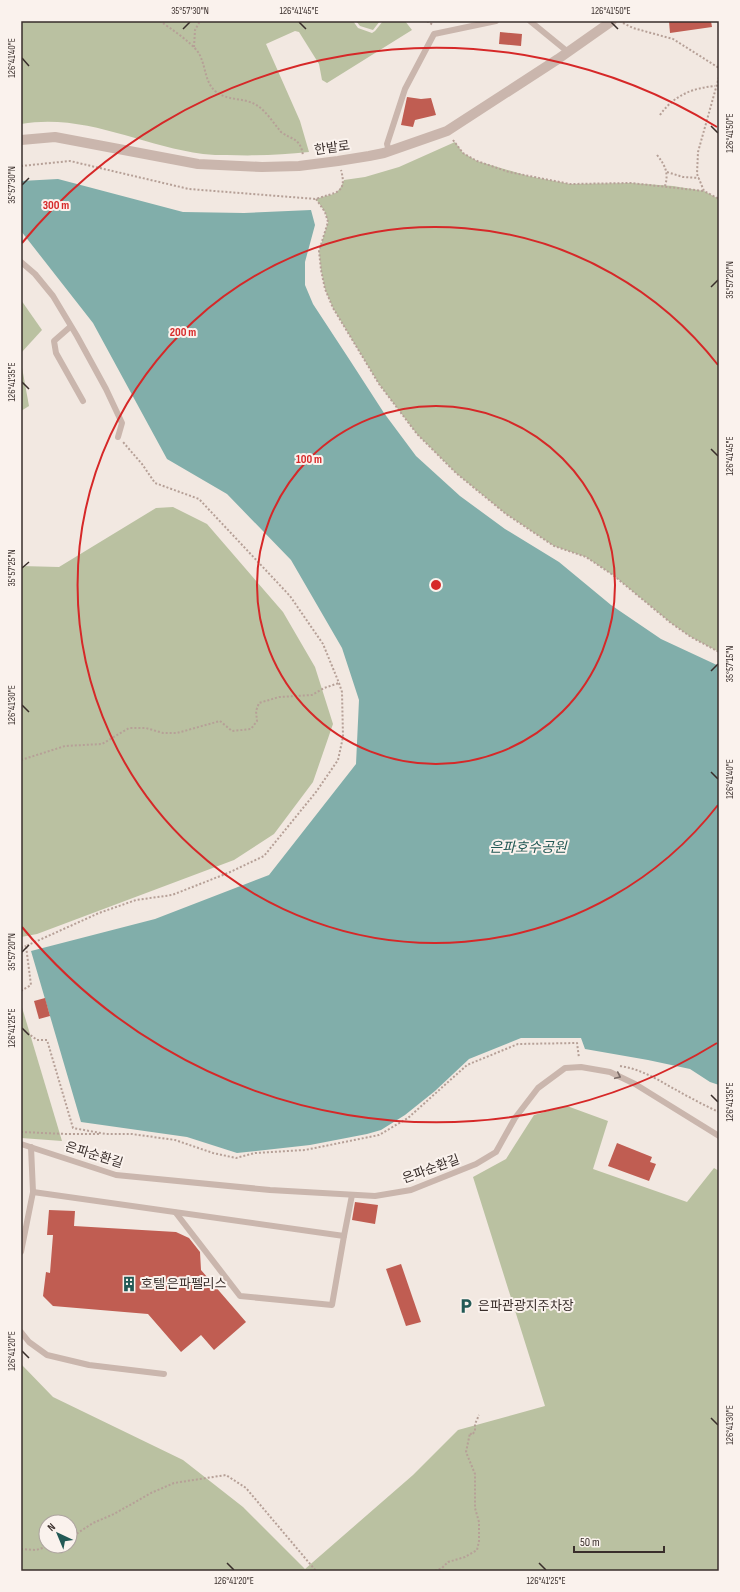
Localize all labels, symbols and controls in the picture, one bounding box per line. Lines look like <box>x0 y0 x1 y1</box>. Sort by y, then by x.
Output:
text: 35°57'30"N <box>171 5 209 17</box>
text: 126°41'45"E <box>279 5 319 17</box>
text: 126°41'50"E <box>591 5 631 17</box>
text: 126°41'40"E <box>6 38 18 78</box>
text: 126°41'50"E <box>724 113 736 153</box>
street label: 한밭로 <box>313 138 351 158</box>
text: 35°57'30"N <box>6 166 18 204</box>
text: 300 m <box>43 198 69 213</box>
text: 35°57'20"N <box>724 261 736 299</box>
text: 200 m <box>170 325 196 340</box>
text: 126°41'35"E <box>6 362 18 402</box>
text: 126°41'45"E <box>724 436 736 476</box>
text: 100 m <box>296 452 322 467</box>
text: 35°57'25"N <box>6 549 18 587</box>
centre of rings <box>429 578 443 592</box>
text: 35°57'15"N <box>724 646 736 682</box>
text: 126°41'30"E <box>6 685 18 725</box>
text: 126°41'40"E <box>724 759 736 799</box>
water label: 은파호수공원 <box>489 839 568 856</box>
text: 35°57'20"N <box>6 933 18 971</box>
text: 126°41'25"E <box>6 1008 18 1048</box>
one-way arrow <box>614 1071 622 1079</box>
text: 126°41'35"E <box>724 1082 736 1122</box>
street label: 은파순환길 <box>63 1139 125 1171</box>
street label: 은파순환길 <box>400 1151 462 1187</box>
building icon: 호텔 은파펠리스 <box>120 1275 138 1293</box>
place label: 호텔 은파펠리스 <box>141 1276 227 1292</box>
parking icon: 은파관광지주차장 <box>457 1297 475 1315</box>
place label: 은파관광지주차장 <box>478 1298 574 1314</box>
text: 126°41'20"E <box>6 1331 18 1371</box>
text: 126°41'30"E <box>724 1405 736 1445</box>
north arrow <box>38 1514 78 1554</box>
text: N <box>45 1520 58 1534</box>
scale bar <box>574 1528 664 1554</box>
text: 50 m <box>580 1535 600 1550</box>
text: 126°41'20"E <box>214 1575 254 1587</box>
text: 126°41'25"E <box>526 1575 566 1587</box>

